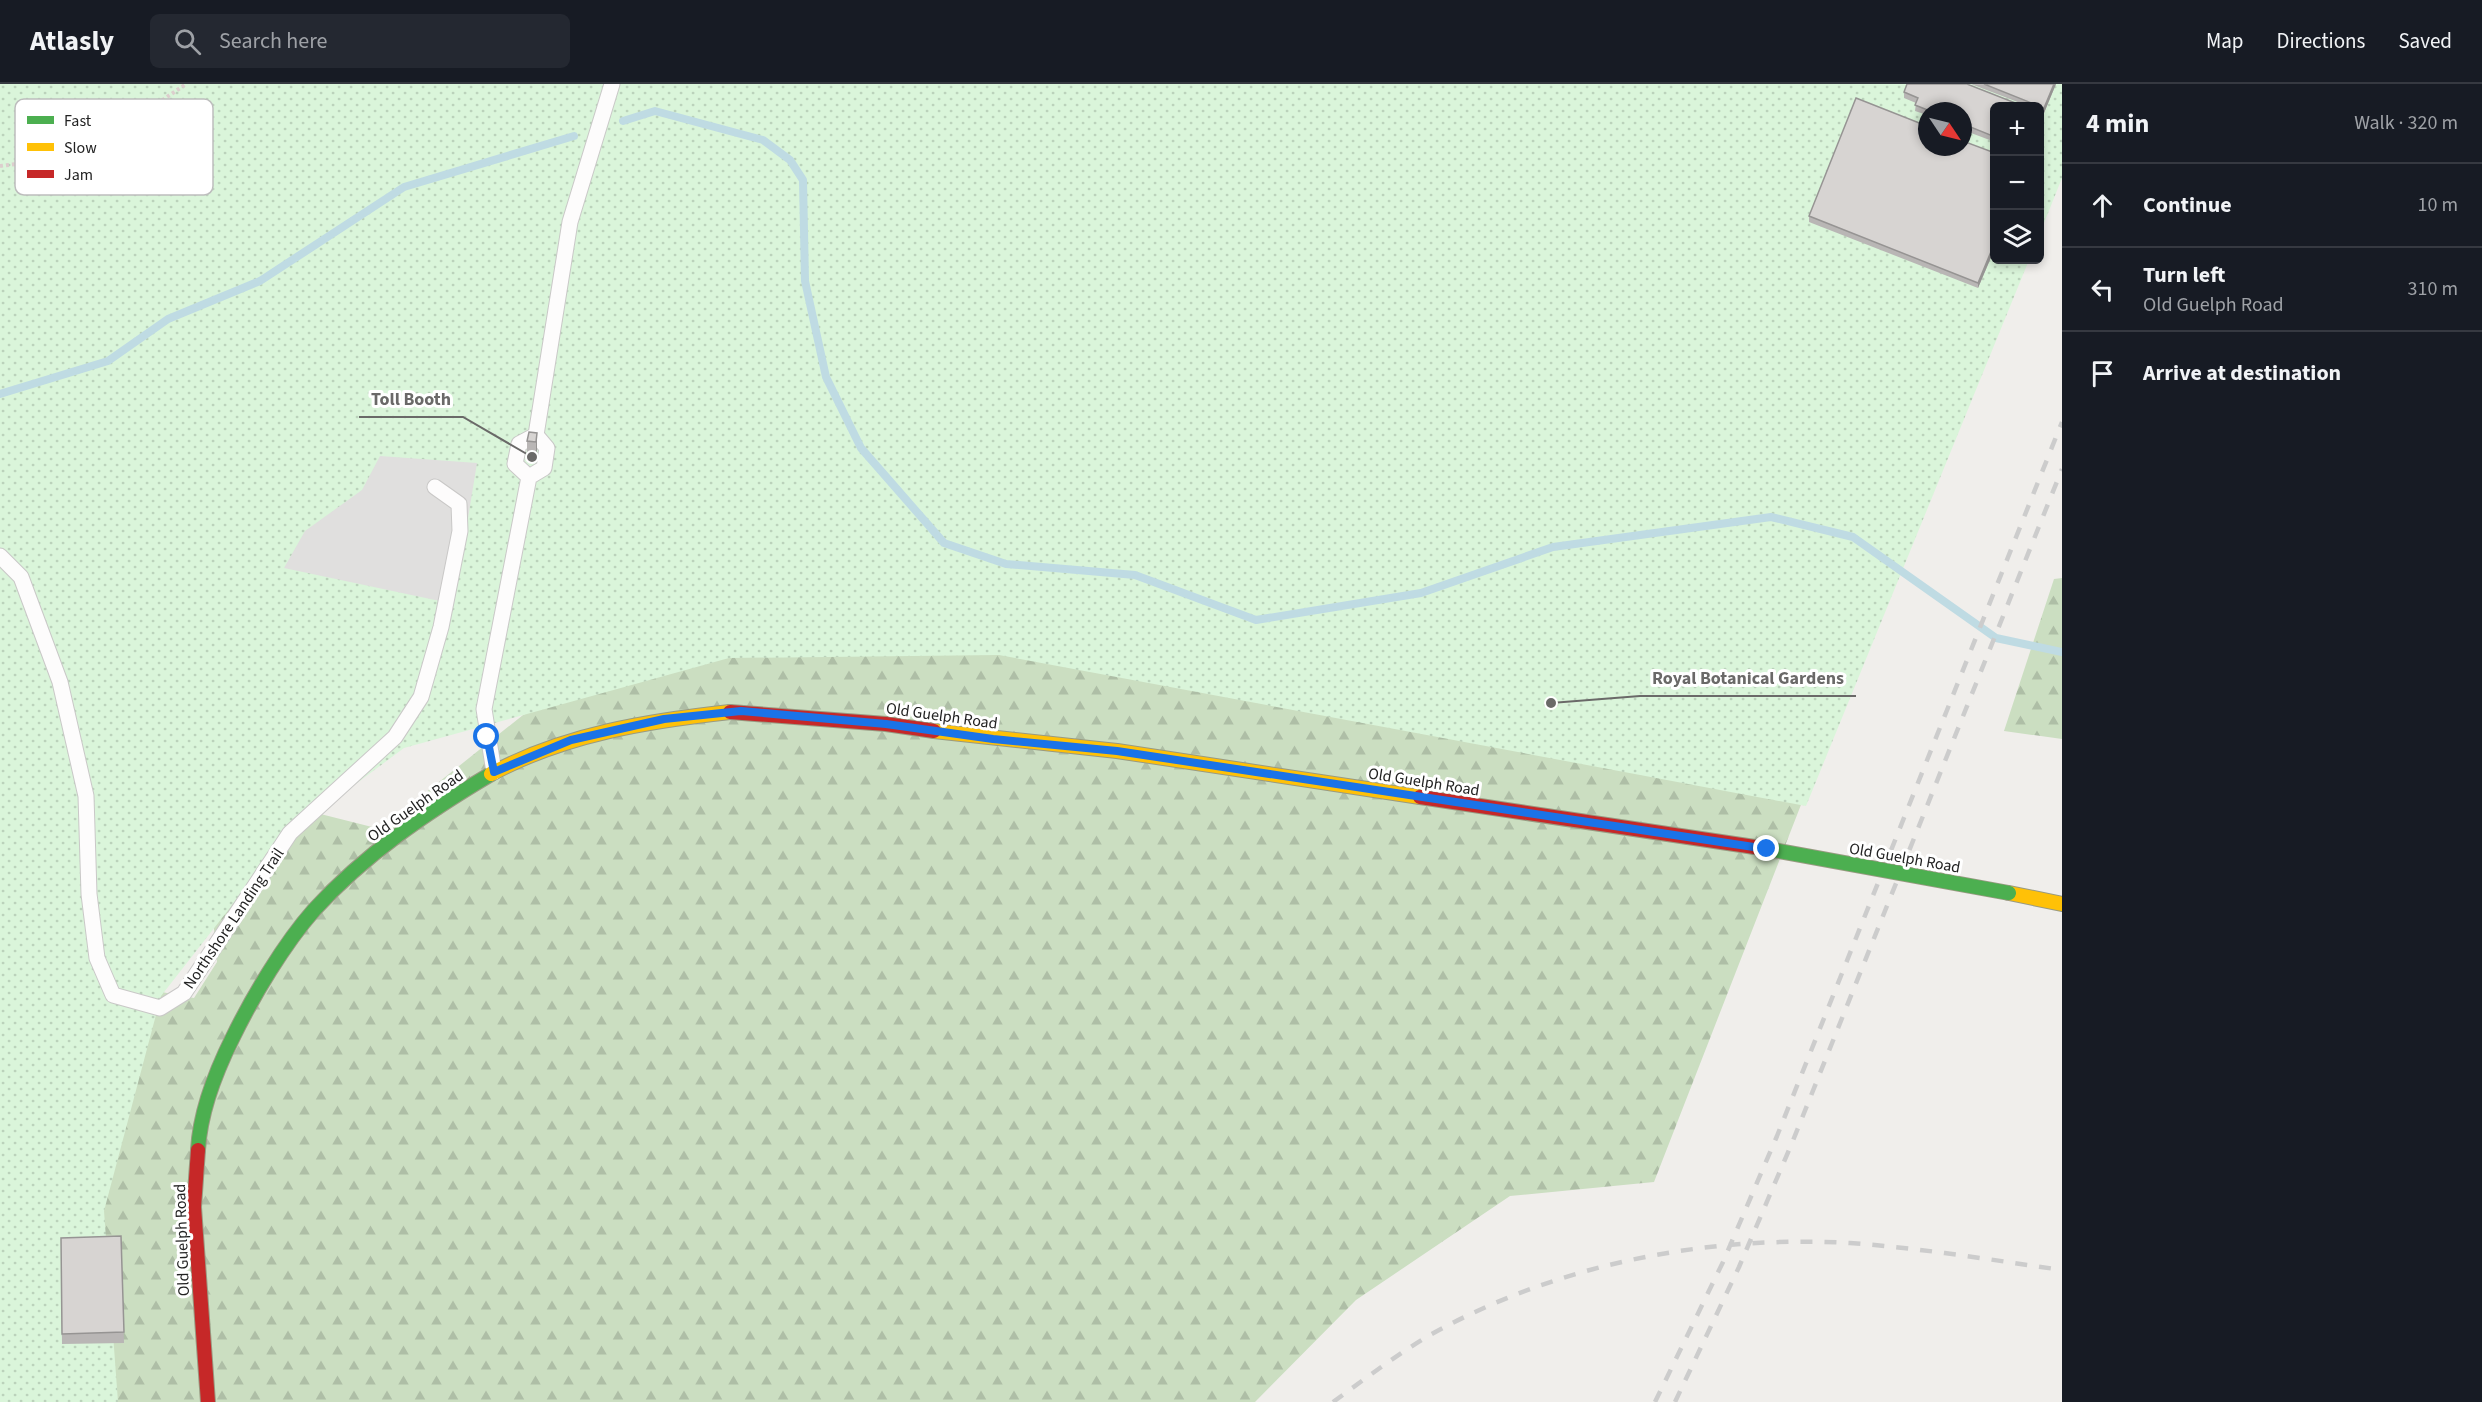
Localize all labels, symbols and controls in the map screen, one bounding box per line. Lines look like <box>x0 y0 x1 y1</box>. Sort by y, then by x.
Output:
search box <box>150 14 570 68</box>
text: Atlasly <box>30 21 114 61</box>
icon: search <box>171 25 204 58</box>
text: Search here <box>219 25 328 57</box>
text: Map <box>2206 26 2244 56</box>
text: Directions <box>2277 26 2365 56</box>
text: Saved <box>2398 26 2452 56</box>
legend <box>15 99 213 195</box>
north arrow <box>1918 102 1972 156</box>
map controls <box>1990 102 2044 264</box>
button: + <box>1990 102 2044 156</box>
text: 4 min <box>2086 105 2149 142</box>
text: Walk · 320 m <box>2354 109 2458 137</box>
text: Fast <box>64 110 92 132</box>
text: Slow <box>64 137 97 159</box>
button: − <box>1990 156 2044 210</box>
text: Jam <box>64 164 93 186</box>
icon: ahead <box>2086 189 2119 222</box>
text: Continue <box>2143 189 2232 221</box>
text: 10 m <box>2418 191 2458 219</box>
button: layers <box>1990 210 2044 264</box>
text: Turn left <box>2143 259 2225 291</box>
icon: left <box>2086 273 2119 306</box>
text: 310 m <box>2408 275 2458 303</box>
text: Old Guelph Road <box>2143 291 2284 319</box>
icon: arrive <box>2086 357 2119 390</box>
text: Arrive at destination <box>2143 357 2341 389</box>
callout: Toll Booth <box>359 381 463 417</box>
text: Toll Booth <box>371 387 451 412</box>
callout: Royal Botanical Gardens <box>1640 660 1856 696</box>
text: Royal Botanical Gardens <box>1652 666 1844 691</box>
street label: Old Guelph Road <box>885 697 999 735</box>
route start <box>473 723 499 749</box>
street label: Old Guelph Road <box>1367 762 1481 802</box>
street label: Old Guelph Road <box>363 765 468 847</box>
route end <box>1753 835 1779 861</box>
street label: Old Guelph Road <box>1848 837 1962 879</box>
street label: Northshore Landing Trail <box>178 844 289 993</box>
street label: Old Guelph Road <box>169 1183 195 1297</box>

